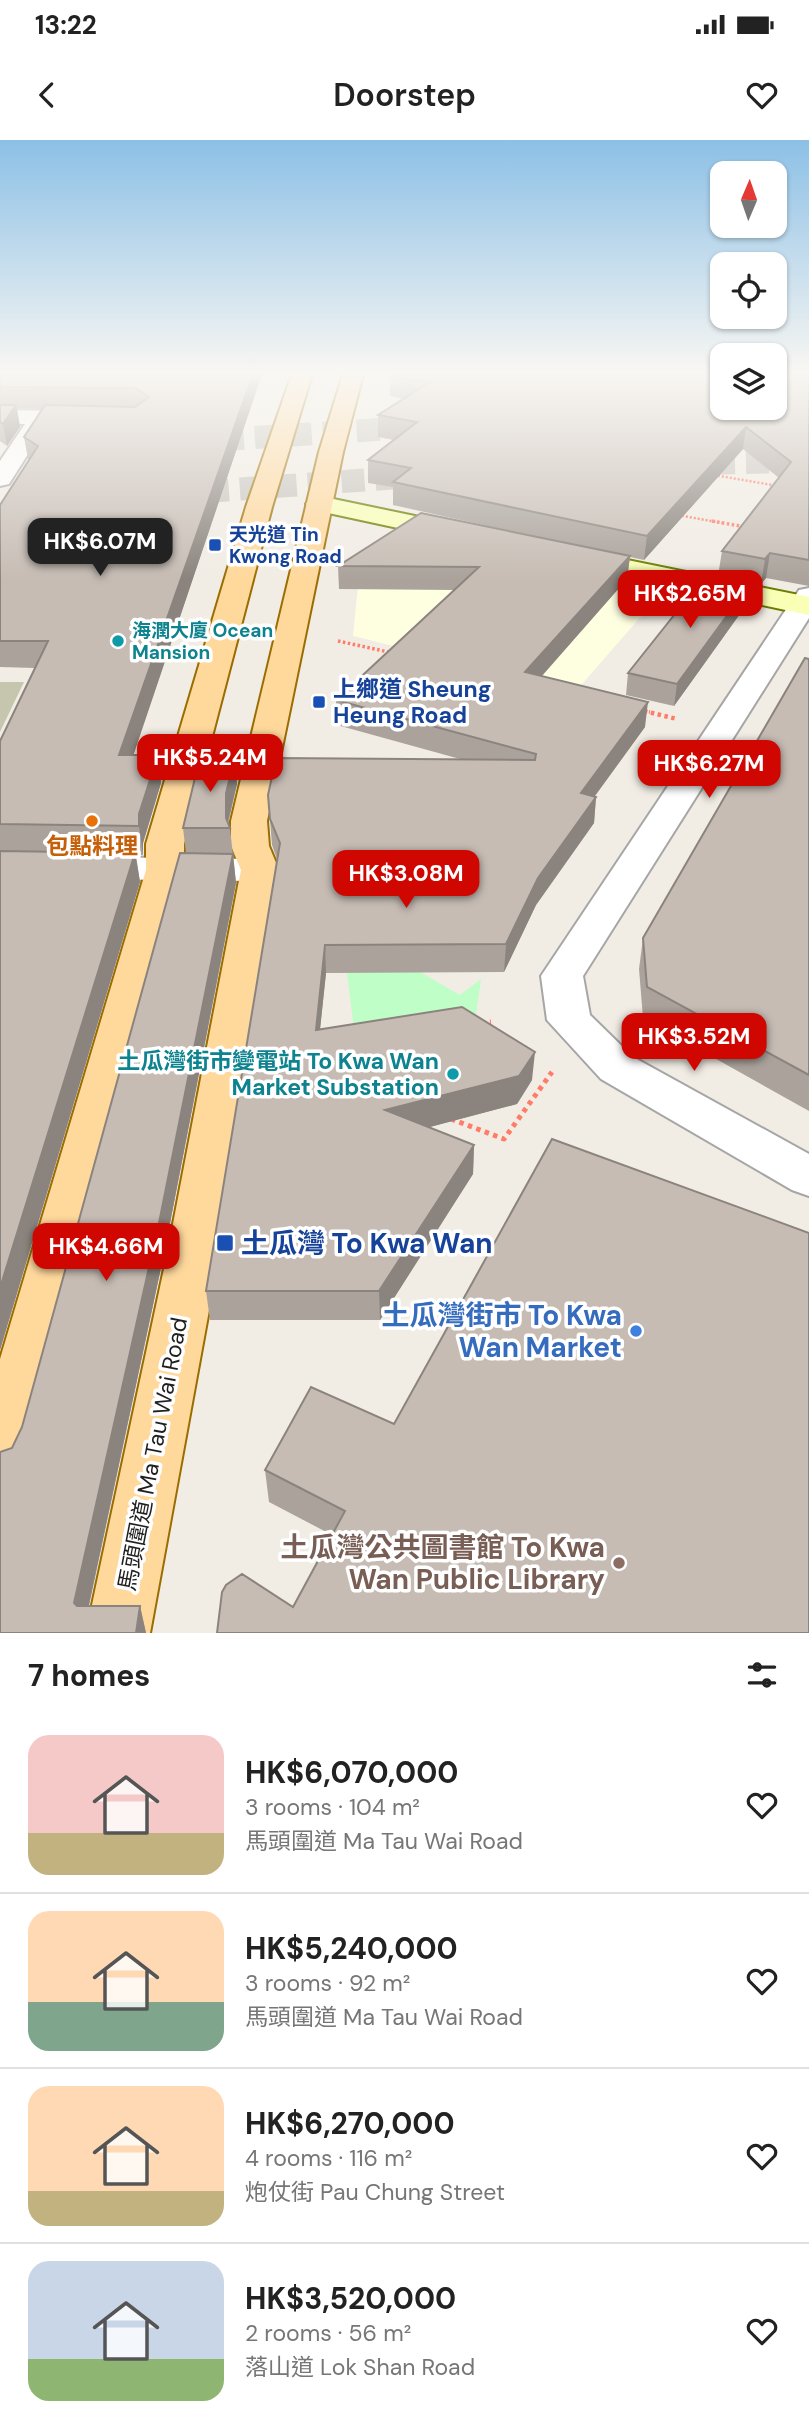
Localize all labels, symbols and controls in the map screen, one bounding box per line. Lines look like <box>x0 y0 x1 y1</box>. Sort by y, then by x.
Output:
text: 13:22 <box>35 8 97 42</box>
text: Doorstep <box>333 74 476 116</box>
icon: back <box>28 76 66 114</box>
icon: heart <box>743 76 781 114</box>
north arrow <box>710 161 788 238</box>
map controls <box>710 161 787 420</box>
button: locate <box>710 252 787 329</box>
button: layers <box>710 343 787 420</box>
pin: HK$6.07M <box>28 518 172 578</box>
place label: 天光道 Tin Kwong Road <box>229 522 342 569</box>
text: HK$6.07M <box>44 526 156 556</box>
marker: 天光道 Tin Kwong Road <box>207 537 223 553</box>
pin: HK$2.65M <box>618 570 762 630</box>
text: HK$2.65M <box>634 578 746 608</box>
place label: 海潤大廈 Ocean Mansion <box>132 618 273 665</box>
marker: 海潤大廈 Ocean Mansion <box>110 633 126 649</box>
place label: 上鄉道 Sheung Heung Road <box>333 674 491 730</box>
marker: 上鄉道 Sheung Heung Road <box>311 694 327 710</box>
pin: HK$5.24M <box>138 734 282 794</box>
pin: HK$6.27M <box>637 740 781 800</box>
text: HK$5.24M <box>153 742 267 772</box>
text: HK$6.27M <box>654 748 764 778</box>
marker: 包點料理 <box>84 813 100 829</box>
place label: 包點料理 <box>46 831 138 861</box>
pin: HK$3.08M <box>334 850 478 910</box>
text: HK$3.08M <box>348 858 464 888</box>
pin: HK$3.52M <box>622 1014 766 1073</box>
text: HK$3.52M <box>638 1021 750 1051</box>
place label: 土瓜灣街市變電站 To Kwa Wan Market Substation <box>117 1046 439 1102</box>
marker: 土瓜灣街市變電站 To Kwa Wan Market Substation <box>445 1066 461 1082</box>
pin: HK$4.66M <box>34 1224 178 1283</box>
place label: 土瓜灣 To Kwa Wan <box>241 1225 493 1262</box>
text: HK$4.66M <box>49 1231 163 1261</box>
marker: 土瓜灣 To Kwa Wan <box>215 1233 235 1253</box>
place label: 土瓜灣街市 To Kwa Wan Market <box>381 1297 622 1366</box>
street label: 馬頭圍道 Ma Tau Wai Road <box>112 1315 194 1593</box>
marker: 土瓜灣街市 To Kwa Wan Market <box>628 1323 644 1339</box>
place label: 土瓜灣公共圖書館 To Kwa Wan Public Library <box>280 1529 605 1598</box>
marker: 土瓜灣公共圖書館 To Kwa Wan Public Library <box>611 1555 627 1571</box>
text: 7 homes <box>28 1656 150 1695</box>
icon: filters <box>743 1656 781 1694</box>
text: HK$6,070,000 <box>245 1753 458 1792</box>
icon: home <box>84 1763 168 1847</box>
icon: heart <box>743 1786 781 1824</box>
text: 3 rooms · 104 m² <box>245 1792 420 1822</box>
text: 馬頭圍道 Ma Tau Wai Road <box>245 1826 523 1856</box>
text: HK$5,240,000 <box>245 1929 458 1968</box>
icon: home <box>84 1939 168 2023</box>
icon: heart <box>743 1962 781 2000</box>
text: 3 rooms · 92 m² <box>245 1968 410 1998</box>
text: 馬頭圍道 Ma Tau Wai Road <box>245 2002 523 2032</box>
text: HK$6,270,000 <box>245 2104 455 2143</box>
icon: home <box>84 2114 168 2198</box>
icon: heart <box>743 2137 781 2175</box>
text: 4 rooms · 116 m² <box>245 2143 412 2173</box>
text: 炮仗街 Pau Chung Street <box>245 2177 505 2207</box>
text: HK$3,520,000 <box>245 2279 456 2318</box>
icon: home <box>84 2289 168 2373</box>
icon: heart <box>743 2312 781 2350</box>
text: 2 rooms · 56 m² <box>245 2318 411 2348</box>
text: 落山道 Lok Shan Road <box>245 2352 475 2382</box>

